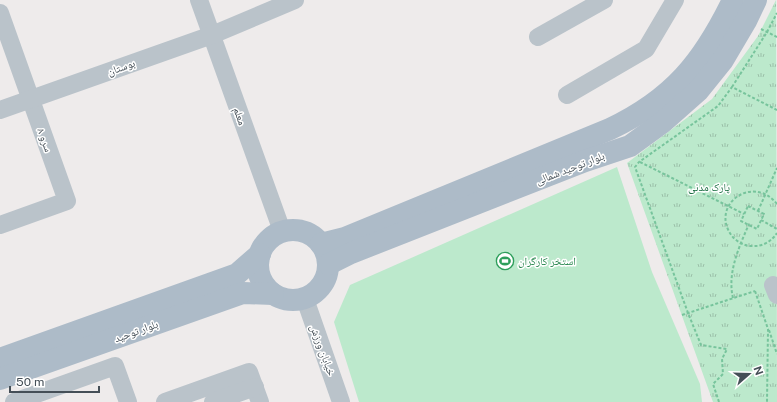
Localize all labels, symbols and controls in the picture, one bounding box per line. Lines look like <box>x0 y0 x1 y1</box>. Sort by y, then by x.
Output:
street label: بوستان <box>106 56 137 78</box>
street label: معلم <box>229 105 249 127</box>
street label: سرو ۸ <box>35 126 55 154</box>
street label: بلوار توحید شمالی <box>534 149 606 188</box>
park label: پارک مدنی <box>688 181 730 194</box>
sports icon: استخر کارگران <box>495 251 515 271</box>
place label: استخر کارگران <box>518 255 576 268</box>
street label: بلوار توحید <box>113 318 160 345</box>
street label: خیابان ورزش <box>307 323 338 378</box>
north arrow <box>729 354 769 394</box>
text: N <box>751 364 766 377</box>
scale bar <box>10 368 99 394</box>
text: 50 m <box>16 375 44 389</box>

